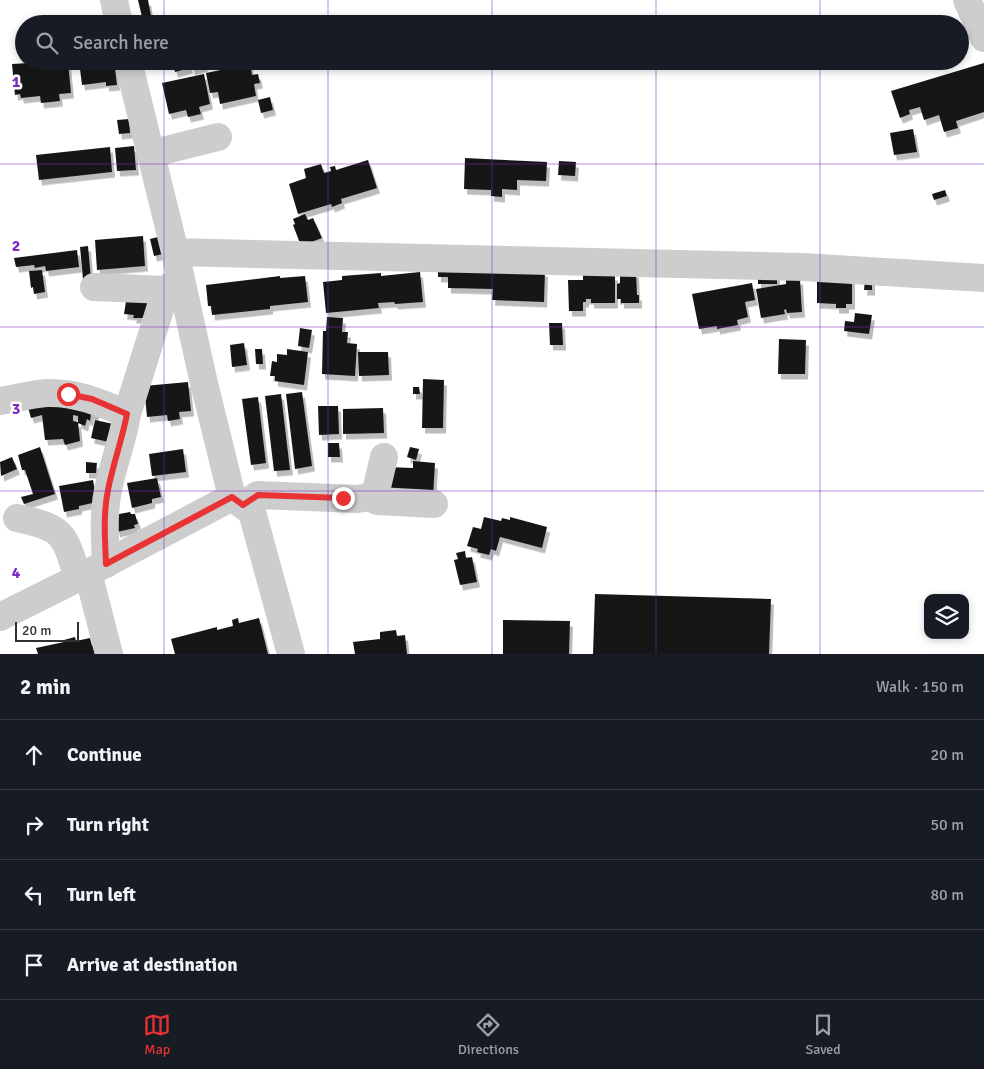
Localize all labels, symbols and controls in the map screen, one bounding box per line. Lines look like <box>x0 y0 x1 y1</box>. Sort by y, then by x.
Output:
search box <box>15 15 969 70</box>
icon: search <box>33 29 61 57</box>
text: Search here <box>73 31 169 55</box>
text: 1 <box>12 72 21 92</box>
text: 2 <box>12 236 20 256</box>
route start <box>57 383 80 406</box>
text: 3 <box>12 399 20 419</box>
route end <box>332 487 355 510</box>
text: 4 <box>12 563 21 583</box>
map controls <box>924 594 969 639</box>
button: layers <box>924 594 969 639</box>
scale bar <box>15 619 79 642</box>
text: 20 m <box>22 622 51 639</box>
text: 2 min <box>20 674 71 700</box>
text: Walk · 150 m <box>876 677 964 697</box>
icon: ahead <box>20 741 48 769</box>
text: Continue <box>67 743 142 767</box>
text: 20 m <box>930 745 964 765</box>
icon: right <box>20 811 48 839</box>
text: Turn right <box>67 813 149 837</box>
text: 50 m <box>930 815 964 835</box>
icon: left <box>20 881 48 909</box>
text: Turn left <box>67 883 136 907</box>
text: 80 m <box>930 885 964 905</box>
icon: arrive <box>20 951 48 979</box>
text: Arrive at destination <box>67 953 238 977</box>
tab: Map <box>143 1011 171 1058</box>
tab: Directions <box>458 1011 519 1058</box>
tab: Saved <box>805 1011 841 1058</box>

